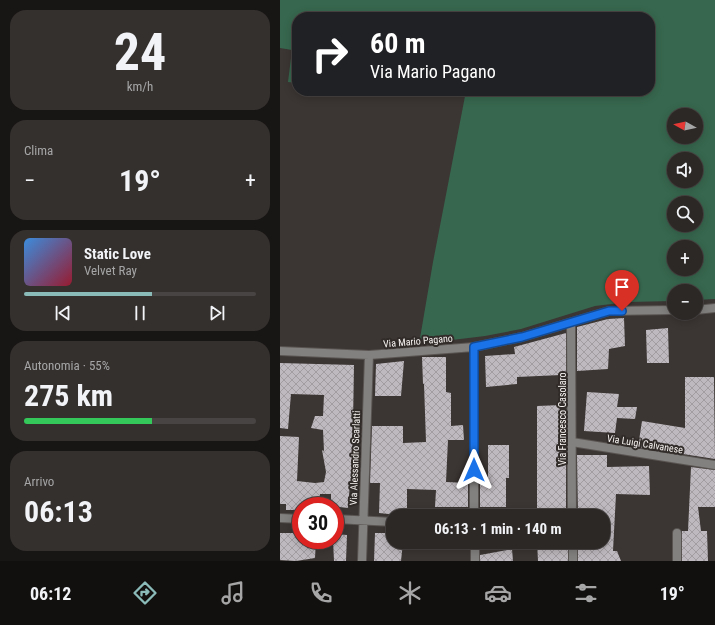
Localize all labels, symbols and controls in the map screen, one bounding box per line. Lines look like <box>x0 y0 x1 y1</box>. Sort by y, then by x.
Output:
text: 24 <box>114 22 166 83</box>
text: 60 m <box>370 27 426 60</box>
icon: right <box>304 28 356 80</box>
text: Via Mario Pagano <box>370 61 496 82</box>
text: km/h <box>127 79 153 94</box>
north arrow <box>667 108 703 144</box>
map controls <box>667 108 703 320</box>
text: Clima <box>24 143 53 158</box>
button: sound <box>667 152 703 188</box>
text: 19° <box>119 163 161 198</box>
text: − <box>24 168 35 193</box>
text: + <box>245 168 256 193</box>
button: search <box>667 196 703 232</box>
button: + <box>667 240 703 276</box>
text: Static Love <box>84 245 151 263</box>
text: Velvet Ray <box>84 263 137 278</box>
pin <box>605 270 639 311</box>
icon: arrive <box>611 276 633 298</box>
button: − <box>667 284 703 320</box>
icon: previous <box>52 302 74 324</box>
icon: pause <box>129 302 151 324</box>
icon: next <box>206 302 228 324</box>
street label: Via Mario Pagano <box>383 332 453 350</box>
text: Autonomia · 55% <box>24 358 110 373</box>
street label: Via Francesco Casolaro <box>557 372 568 466</box>
text: 275 km <box>24 378 113 413</box>
street label: Via Alessandro Scarlatti <box>348 411 362 505</box>
street label: Via Luigi Calvanese <box>606 433 684 455</box>
position arrow <box>453 449 495 491</box>
text: Arrivo <box>24 474 54 489</box>
text: 06:13 <box>24 494 93 529</box>
speed limit sign: 30 <box>292 497 344 549</box>
text: 06:13 · 1 min · 140 m <box>434 520 562 538</box>
icon: directions <box>131 579 159 607</box>
icon: music <box>219 579 247 607</box>
icon: phone <box>307 579 335 607</box>
icon: climate <box>396 579 424 607</box>
icon: car <box>484 579 512 607</box>
icon: filters <box>572 579 600 607</box>
text: 06:12 <box>30 583 71 604</box>
text: 19° <box>660 583 685 604</box>

